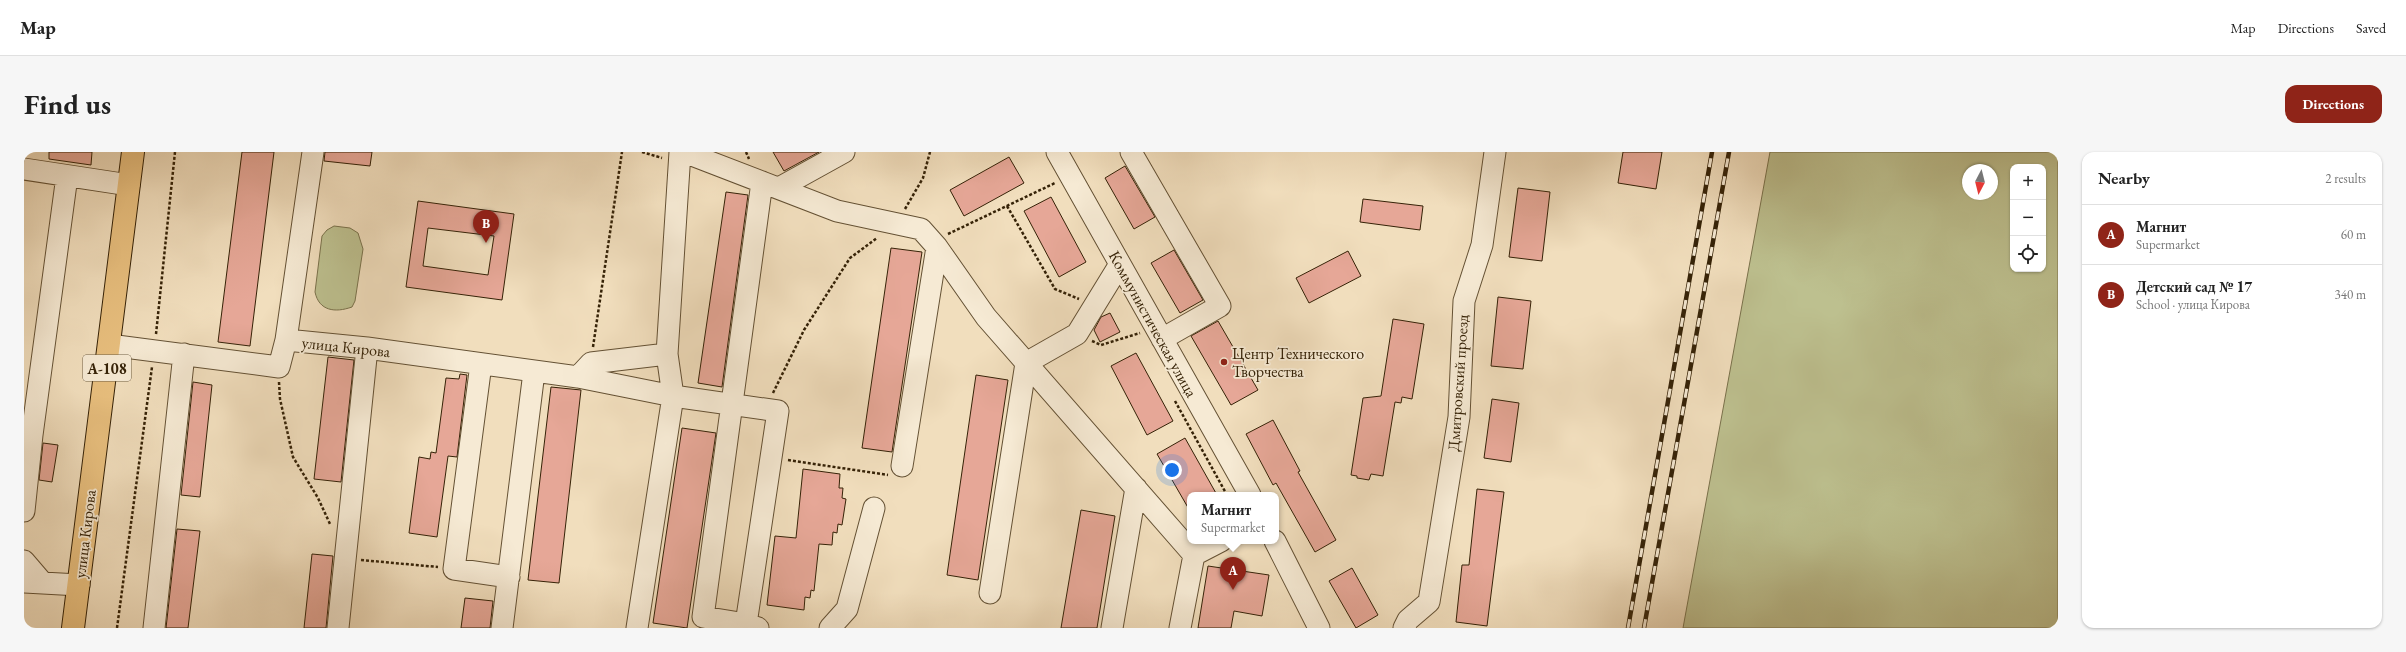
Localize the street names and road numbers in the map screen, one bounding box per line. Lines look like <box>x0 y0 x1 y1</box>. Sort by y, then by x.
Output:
street label: Коммунистическая улица <box>1104 247 1202 401</box>
street label: Дмитровский проезд <box>1443 313 1473 452</box>
street label: улица Кирова <box>301 332 392 362</box>
road number: А-108 <box>83 355 131 381</box>
street label: улица Кирова <box>69 488 101 579</box>

